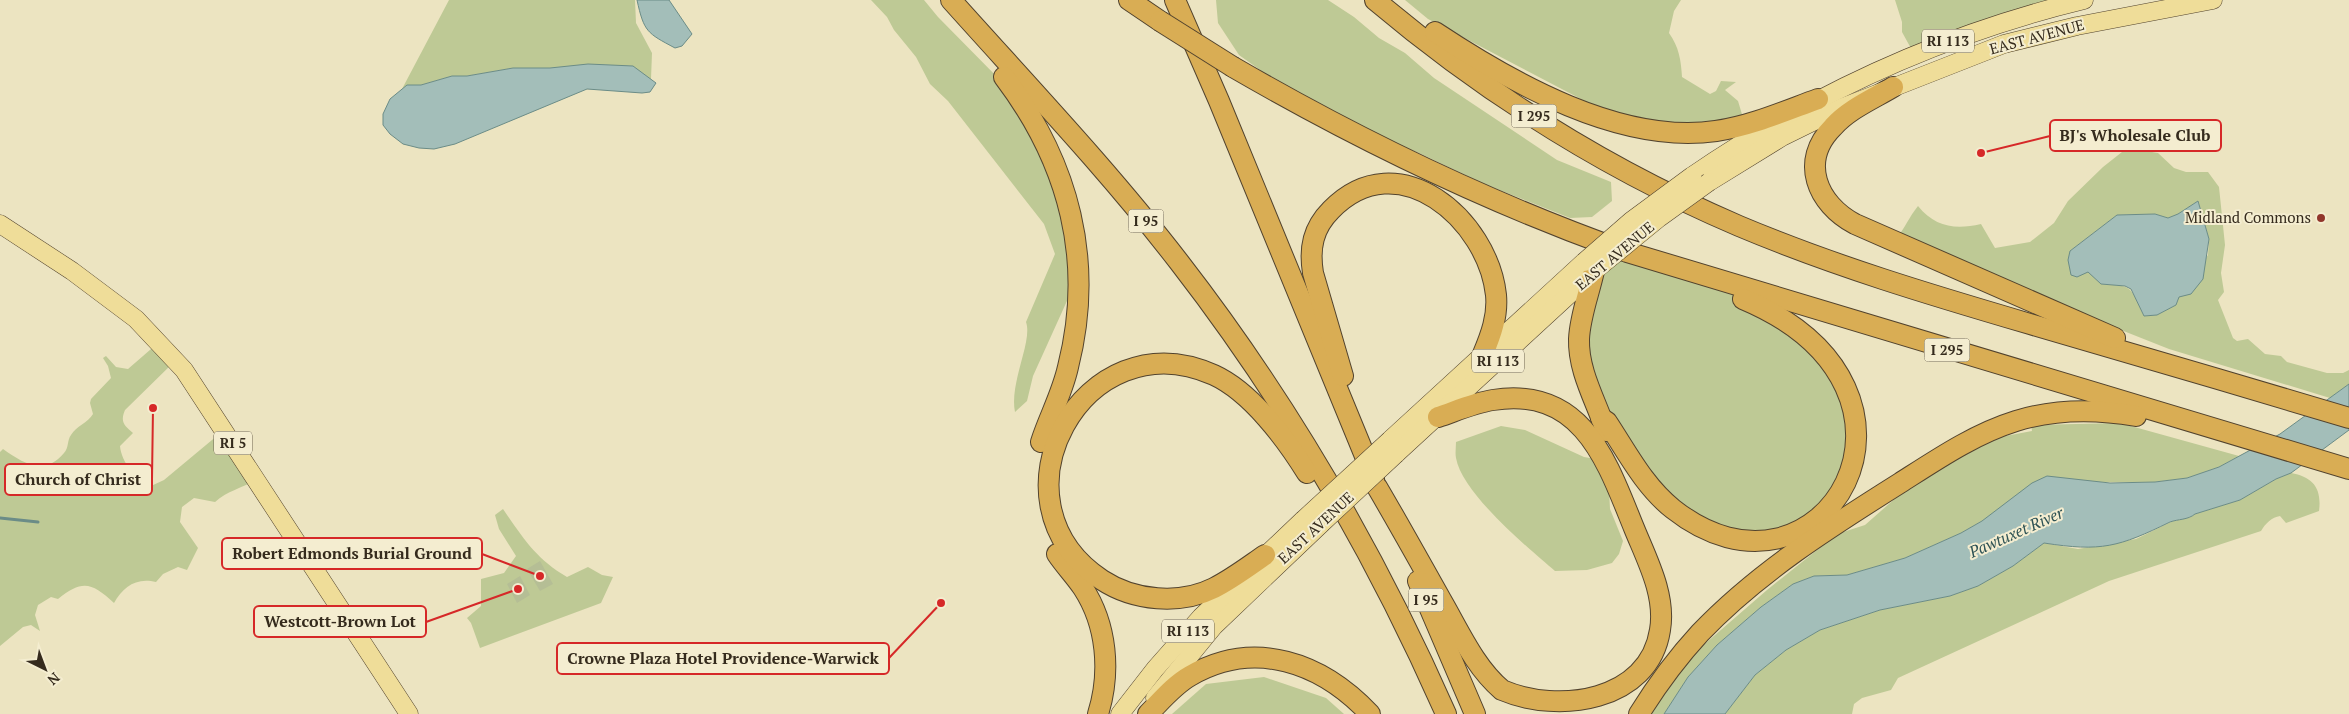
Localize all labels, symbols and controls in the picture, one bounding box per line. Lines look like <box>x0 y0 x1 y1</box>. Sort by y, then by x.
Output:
street label: EAST AVENUE <box>1987 14 2086 58</box>
road number: RI 113 <box>1922 29 1974 52</box>
road number: I 295 <box>1512 104 1556 128</box>
callout: BJ's Wholesale Club <box>2050 120 2221 151</box>
text: BJ's Wholesale Club <box>2059 124 2211 146</box>
place label: Midland Commons <box>2185 207 2311 227</box>
road number: I 95 <box>1128 210 1164 232</box>
marker: Midland Commons <box>2315 212 2327 224</box>
street label: EAST AVENUE <box>1571 216 1658 294</box>
road number: I 295 <box>1924 338 1970 362</box>
road number: RI 113 <box>1472 350 1524 372</box>
road number: RI 5 <box>214 432 252 454</box>
callout: Church of Christ <box>5 464 152 495</box>
text: Church of Christ <box>15 468 142 490</box>
street label: EAST AVENUE <box>1273 487 1358 568</box>
water label: Pawtuxet River <box>1964 501 2067 563</box>
callout: Robert Edmonds Burial Ground <box>222 538 482 569</box>
text: Robert Edmonds Burial Ground <box>232 542 472 564</box>
road number: I 95 <box>1408 588 1444 612</box>
callout: Westcott-Brown Lot <box>254 606 426 637</box>
text: Westcott-Brown Lot <box>264 610 417 632</box>
road number: RI 113 <box>1162 620 1214 642</box>
callout: Crowne Plaza Hotel Providence-Warwick <box>557 643 889 674</box>
north arrow <box>20 644 70 694</box>
text: Crowne Plaza Hotel Providence-Warwick <box>567 647 879 669</box>
text: N <box>43 668 64 690</box>

